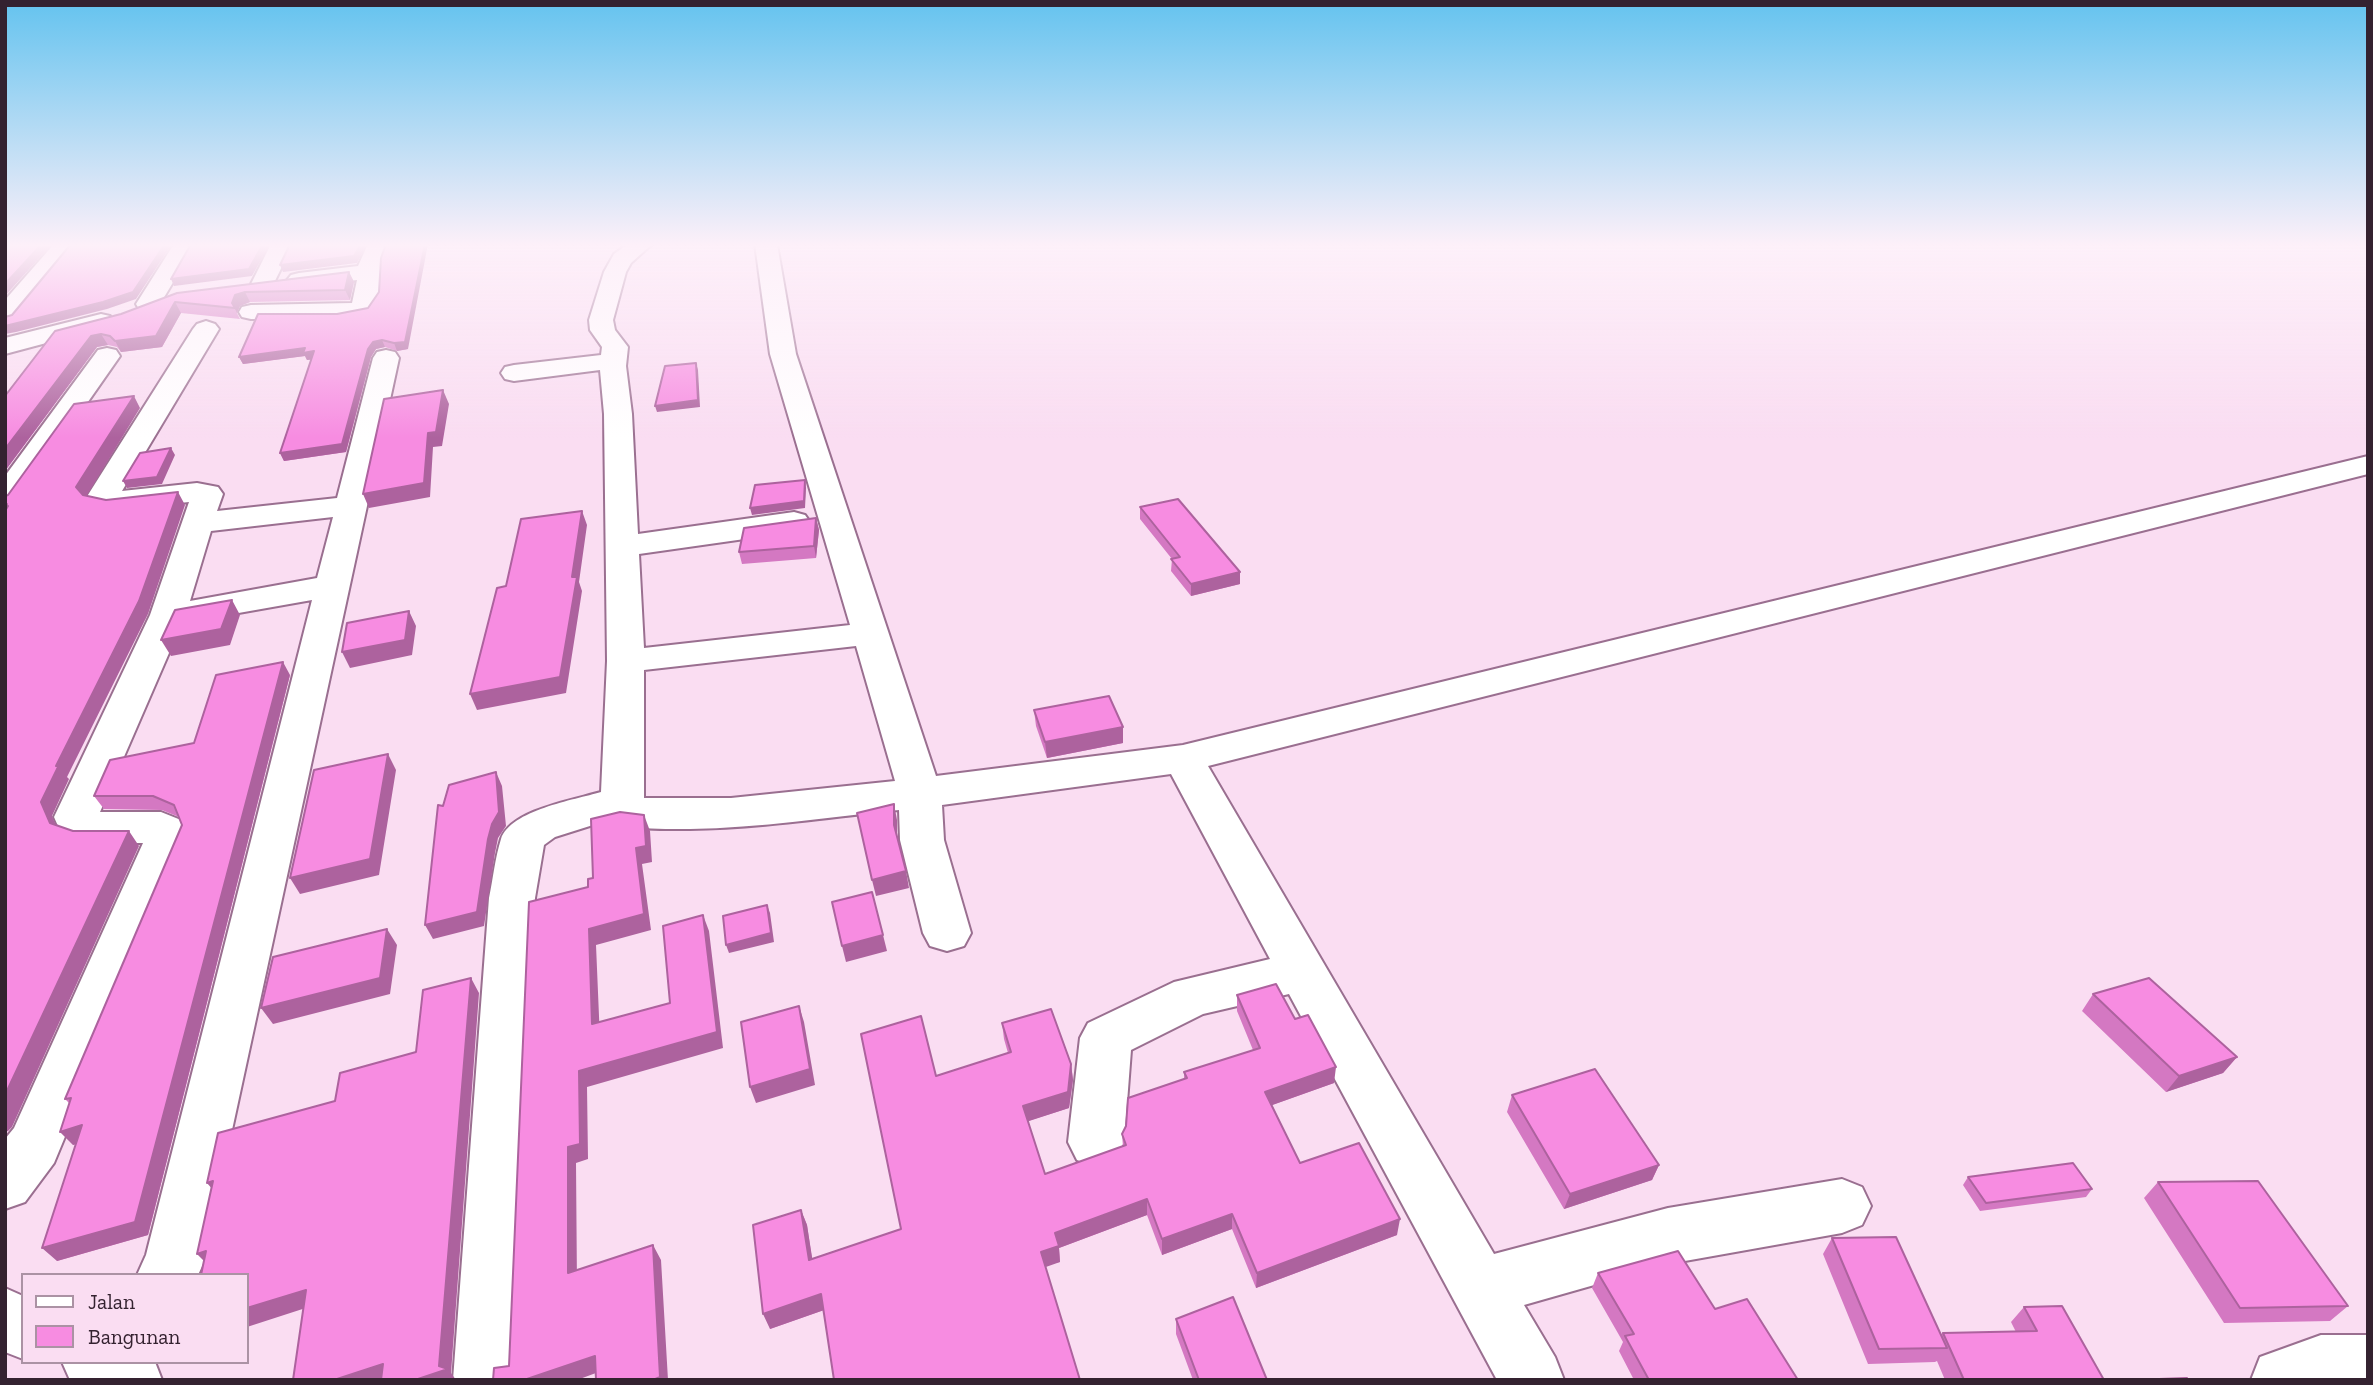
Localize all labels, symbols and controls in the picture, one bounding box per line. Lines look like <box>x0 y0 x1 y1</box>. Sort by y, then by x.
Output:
legend <box>21 1273 248 1364</box>
text: Jalan <box>88 1289 135 1314</box>
text: Bangunan <box>88 1324 180 1349</box>

